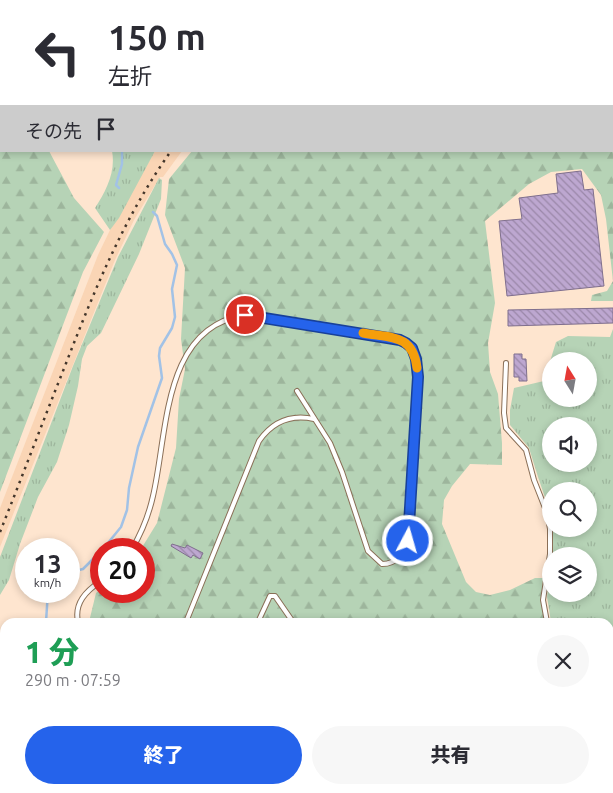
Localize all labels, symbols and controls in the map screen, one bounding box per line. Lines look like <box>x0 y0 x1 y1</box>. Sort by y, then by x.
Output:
text: 150 m <box>108 17 206 57</box>
icon: left <box>25 20 90 85</box>
text: 左折 <box>108 63 152 88</box>
icon: arrive <box>92 115 120 143</box>
text: その先 <box>25 120 82 142</box>
pin <box>224 294 266 336</box>
icon: arrive <box>231 301 259 329</box>
north arrow <box>542 352 598 408</box>
map controls <box>542 352 597 602</box>
button: sound <box>542 417 597 472</box>
button: search <box>542 482 597 537</box>
position arrow <box>381 514 433 566</box>
speed limit sign: 20 <box>90 538 155 603</box>
button: layers <box>542 547 597 602</box>
text: 13 <box>33 550 62 578</box>
text: km/h <box>34 576 61 589</box>
text: 1 分 <box>25 635 79 669</box>
button: close <box>537 635 589 687</box>
text: 290 m · 07:59 <box>25 671 121 689</box>
button: 終了 <box>25 726 302 784</box>
button: 共有 <box>312 726 589 784</box>

